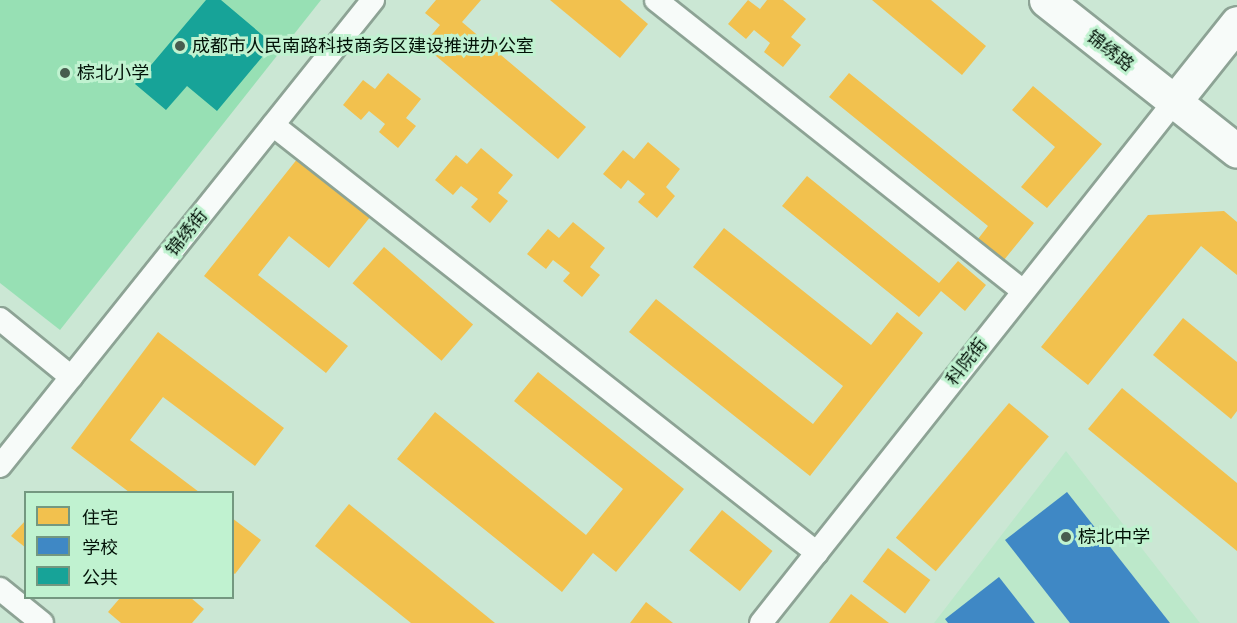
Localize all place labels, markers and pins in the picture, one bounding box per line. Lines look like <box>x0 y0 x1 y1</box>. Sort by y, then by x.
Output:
place label: 成都市人民南路科技商务区建设推进办公室 <box>192 35 534 57</box>
marker: 成都市人民南路科技商务区建设推进办公室 <box>173 39 187 53</box>
place label: 棕北小学 <box>77 62 149 84</box>
marker: 棕北小学 <box>58 66 72 80</box>
place label: 棕北中学 <box>1078 526 1150 548</box>
marker: 棕北中学 <box>1059 530 1073 544</box>

